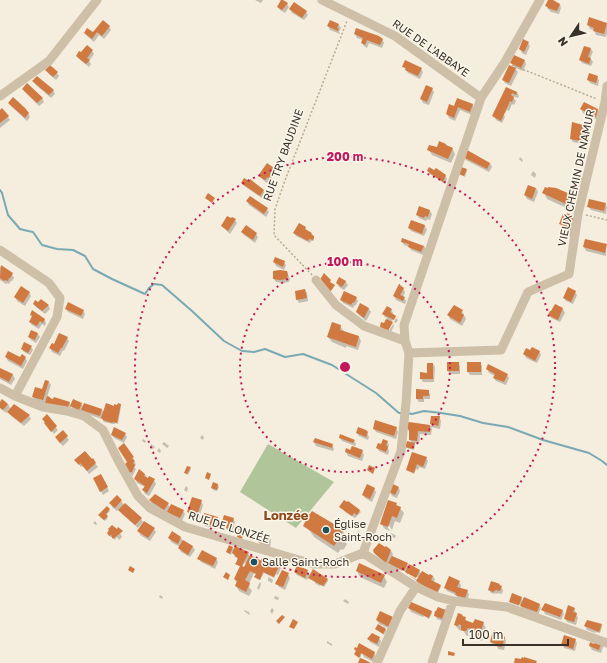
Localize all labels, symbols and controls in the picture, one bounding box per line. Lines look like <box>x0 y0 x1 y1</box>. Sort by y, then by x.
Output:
street label: RUE DE L'ABBAYE <box>390 16 472 79</box>
north arrow <box>551 16 591 56</box>
text: N <box>555 35 570 49</box>
street label: RUE TRY BAUDINE <box>260 107 305 203</box>
street label: VIEUX CHEMIN DE NAMUR <box>555 108 596 248</box>
text: 200 m <box>327 149 363 164</box>
text: 100 m <box>327 254 363 269</box>
centre of rings <box>338 360 352 374</box>
district label: Lonzée <box>264 507 309 523</box>
street label: RUE DE LONZÉE <box>187 508 272 545</box>
place label: Église Saint-Roch <box>334 517 392 543</box>
marker: Église Saint-Roch <box>321 525 331 535</box>
place label: Salle Saint-Roch <box>262 555 349 568</box>
marker: Salle Saint-Roch <box>249 557 259 567</box>
scale bar <box>463 621 568 647</box>
text: 100 m <box>469 627 503 642</box>

